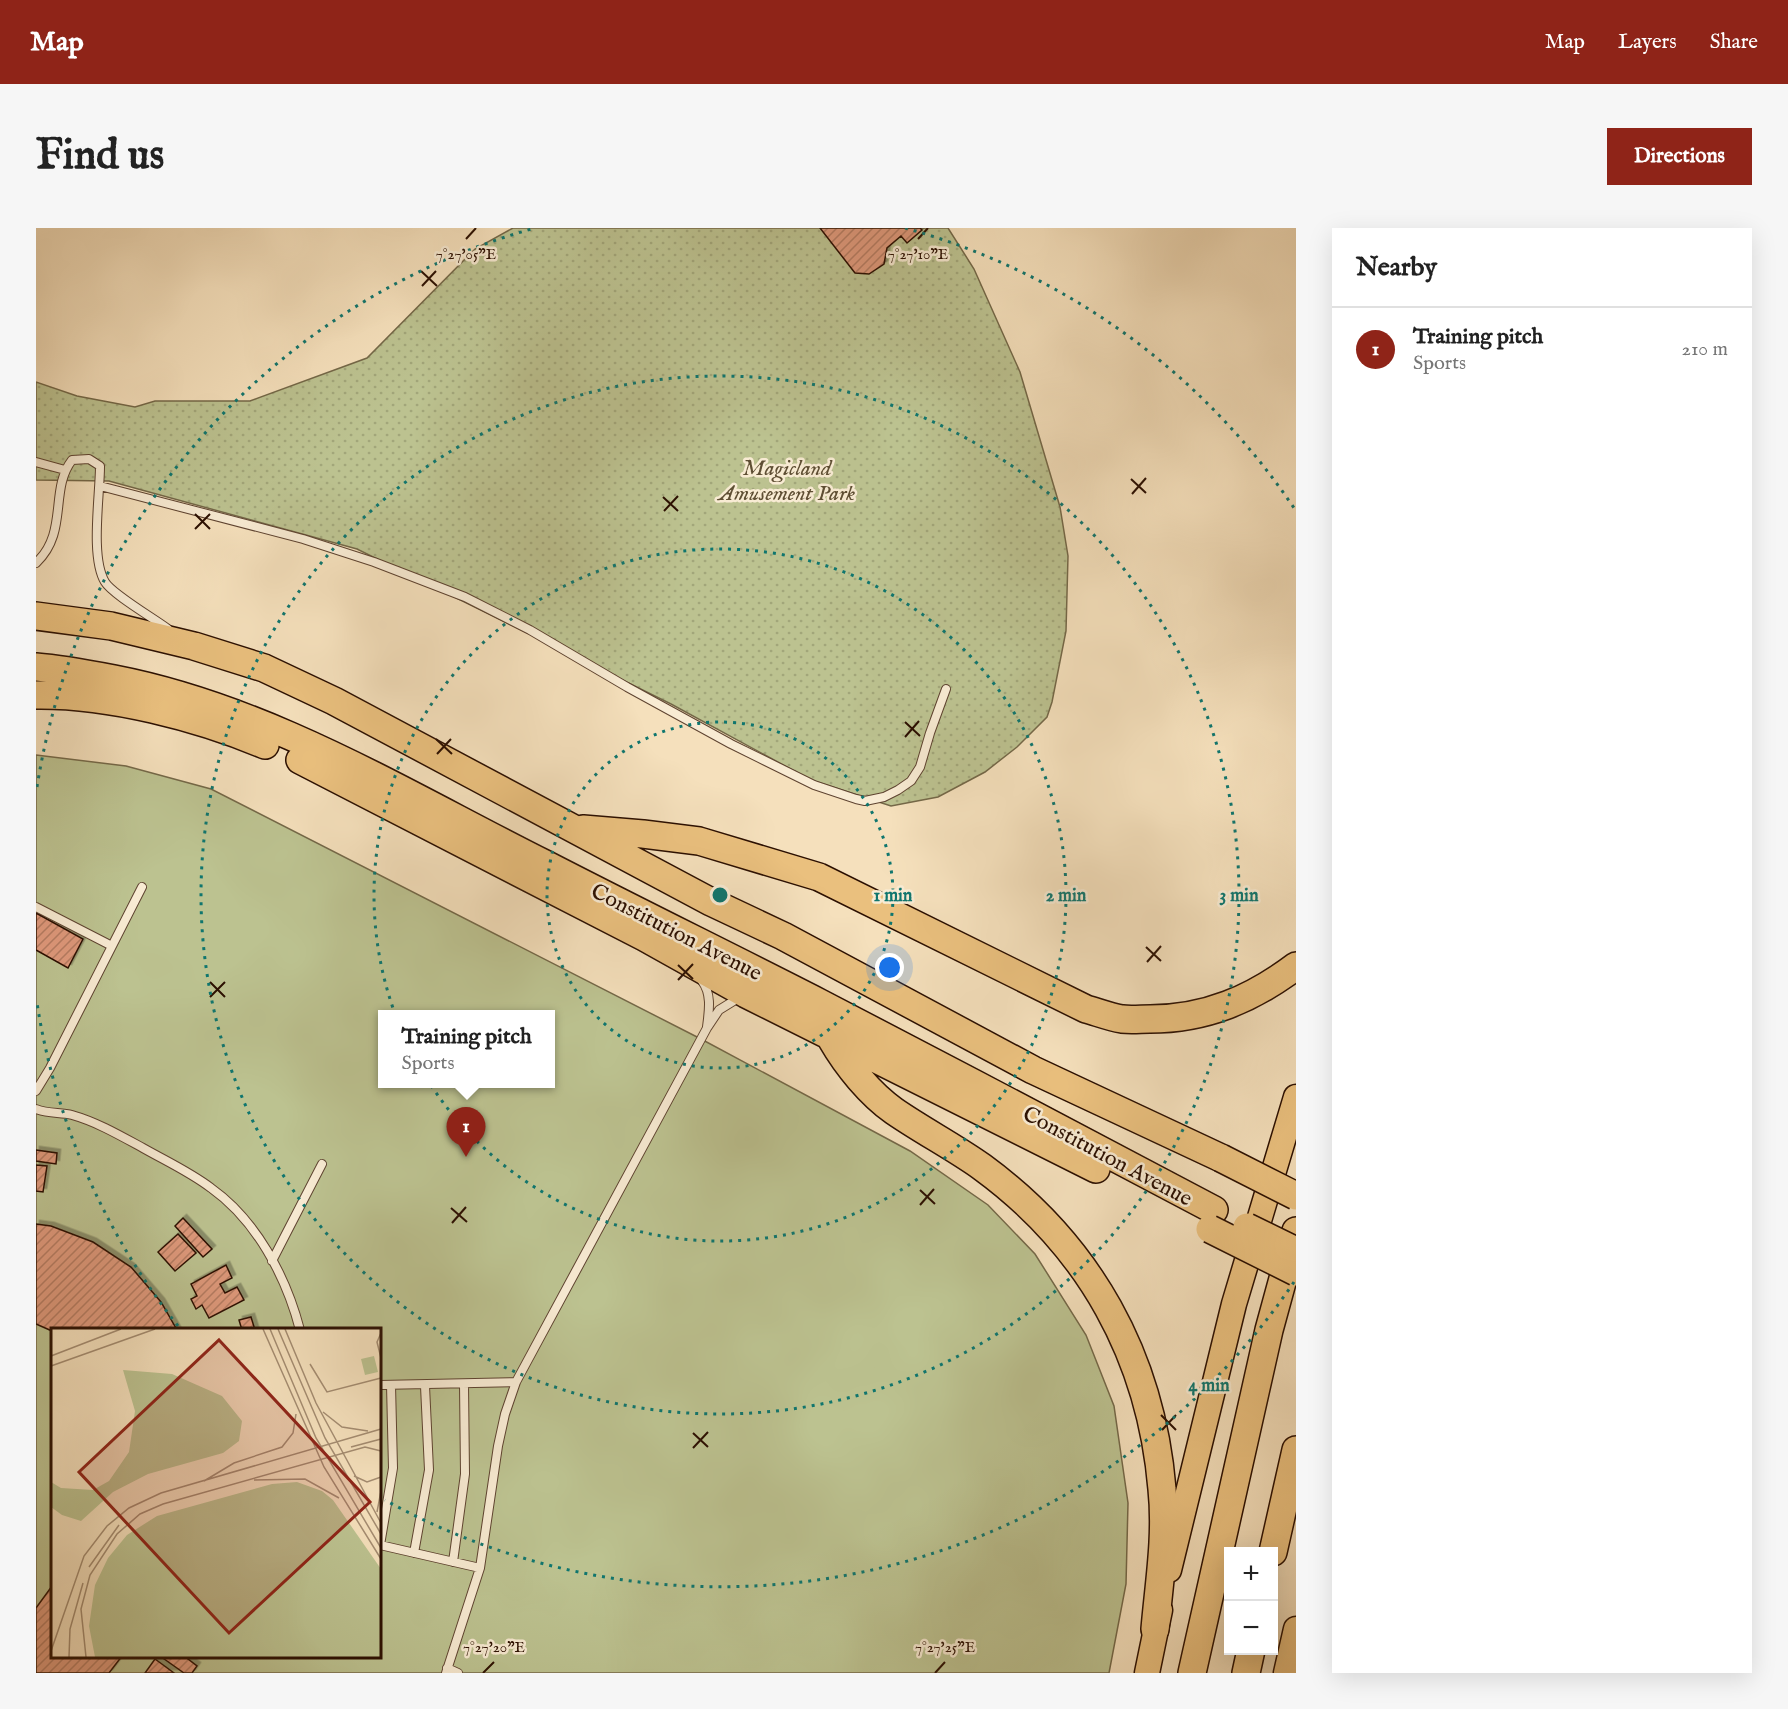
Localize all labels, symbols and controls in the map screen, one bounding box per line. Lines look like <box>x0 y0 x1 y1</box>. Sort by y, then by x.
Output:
text: Map <box>30 25 84 60</box>
text: Map <box>1545 29 1585 56</box>
text: Layers <box>1618 29 1677 56</box>
text: Share <box>1710 29 1758 56</box>
button: Directions <box>1607 128 1752 185</box>
text: Find us <box>36 130 164 183</box>
text: 7°27'05"E <box>436 245 496 264</box>
text: 7°27'10"E <box>888 245 948 264</box>
text: Nearby <box>1356 251 1437 284</box>
text: Training pitch <box>1413 323 1543 351</box>
text: 1 <box>1372 337 1379 362</box>
text: 210 m <box>1682 337 1728 362</box>
text: Sports <box>1413 351 1466 376</box>
park label: Magicland Amusement Park <box>717 455 855 508</box>
street label: Constitution Avenue <box>586 878 766 988</box>
centre of rings <box>710 885 730 905</box>
text: 1 min <box>874 885 913 908</box>
text: 2 min <box>1046 885 1087 908</box>
text: 3 min <box>1220 885 1259 908</box>
your location <box>875 953 904 982</box>
popup <box>378 1010 555 1088</box>
text: Training pitch <box>401 1023 532 1051</box>
text: Sports <box>401 1051 454 1076</box>
street label: Constitution Avenue <box>1017 1100 1197 1213</box>
pin: 1 <box>446 1108 486 1157</box>
inset map <box>51 1328 381 1658</box>
text: 4 min <box>1188 1375 1230 1398</box>
map controls <box>1224 1547 1278 1655</box>
button: + <box>1224 1547 1278 1601</box>
button: − <box>1224 1601 1278 1655</box>
text: 7°27'20"E <box>463 1638 525 1657</box>
text: 7°27'25"E <box>915 1638 975 1657</box>

